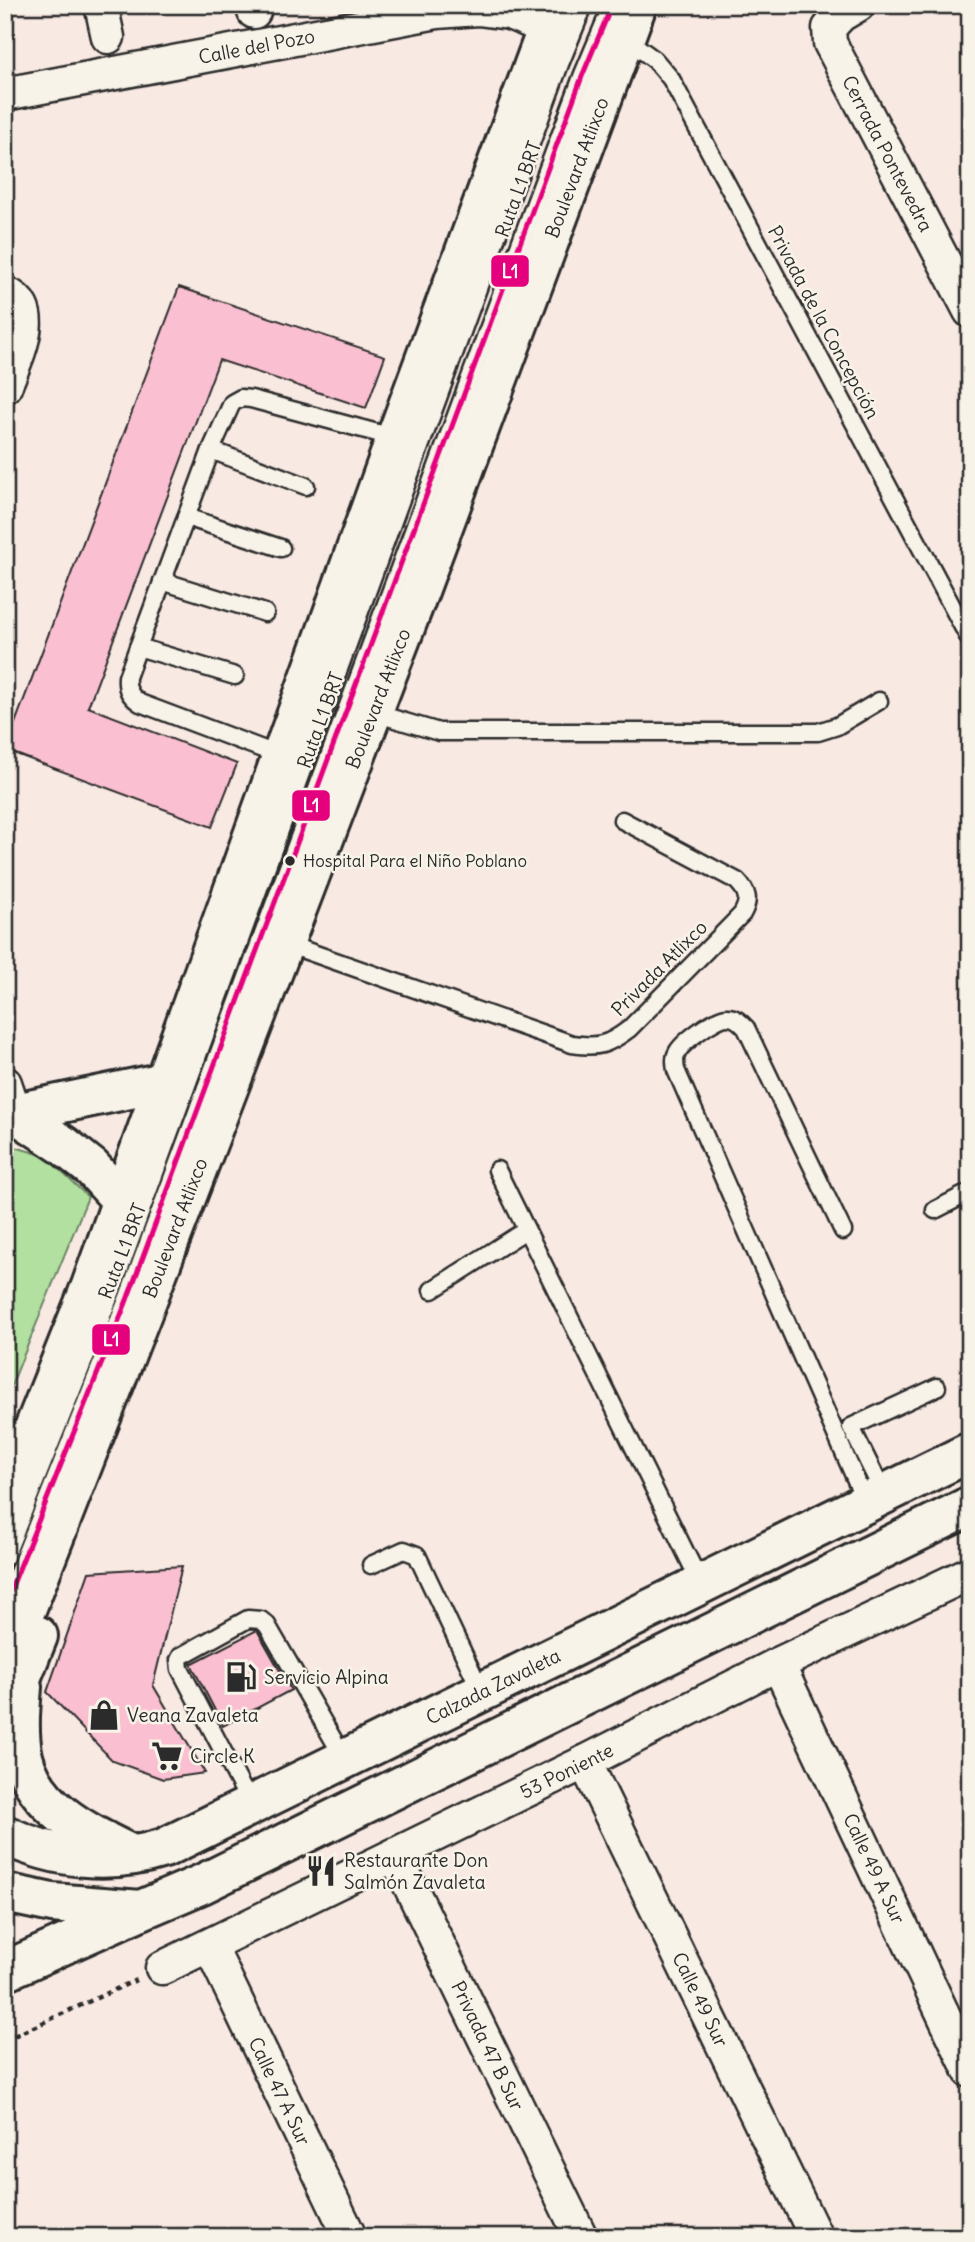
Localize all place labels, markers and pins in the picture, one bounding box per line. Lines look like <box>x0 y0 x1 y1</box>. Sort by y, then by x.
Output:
place label: Hospital Para el Niño Poblano <box>303 850 527 872</box>
marker: Hospital Para el Niño Poblano <box>283 854 297 868</box>
fuel station icon: Servicio Alpina <box>224 1660 258 1694</box>
place label: Servicio Alpina <box>264 1665 389 1689</box>
shop icon: Veana Zavaleta <box>87 1698 121 1732</box>
place label: Veana Zavaleta <box>127 1703 259 1727</box>
supermarket icon: Circle K <box>150 1739 184 1773</box>
place label: Circle K <box>190 1744 255 1768</box>
place label: Restaurante Don Salmón Zavaleta <box>344 1848 488 1894</box>
restaurant icon: Restaurante Don Salmón Zavaleta <box>304 1854 338 1888</box>

